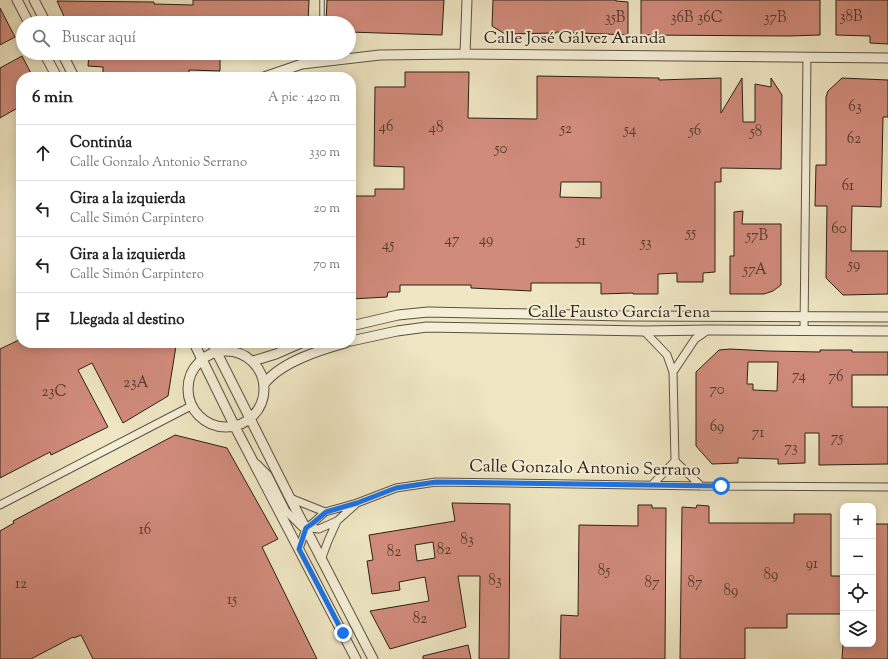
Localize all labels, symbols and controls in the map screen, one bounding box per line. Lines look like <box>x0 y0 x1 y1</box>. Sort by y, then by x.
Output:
house number: 38B <box>839 7 863 28</box>
house number: 35B <box>605 8 626 29</box>
house number: 36B <box>671 8 694 29</box>
house number: 36C <box>697 8 723 29</box>
house number: 37B <box>763 8 787 29</box>
search box <box>16 16 356 60</box>
icon: search <box>30 27 52 49</box>
street label: Calle José Gálvez Aranda <box>484 27 666 51</box>
text: Buscar aquí <box>62 28 136 49</box>
text: 6 min <box>32 86 73 110</box>
text: A pie · 420 m <box>268 89 340 107</box>
house number: 63 <box>848 97 862 118</box>
house number: 46 <box>379 117 393 138</box>
house number: 48 <box>428 118 444 139</box>
house number: 52 <box>559 119 572 140</box>
house number: 54 <box>623 120 637 141</box>
house number: 56 <box>688 121 701 142</box>
house number: 58 <box>749 122 762 143</box>
house number: 62 <box>847 129 861 150</box>
text: Continúa <box>70 133 132 154</box>
house number: 50 <box>493 139 508 160</box>
icon: ahead <box>32 142 54 164</box>
text: 330 m <box>309 144 340 162</box>
text: Calle Gonzalo Antonio Serrano <box>70 154 247 172</box>
house number: 61 <box>842 176 854 197</box>
text: Gira a la izquierda <box>70 189 186 210</box>
icon: left <box>32 198 54 220</box>
text: 20 m <box>314 200 340 218</box>
text: Calle Simón Carpintero <box>70 210 204 228</box>
house number: 60 <box>831 219 847 240</box>
house number: 55 <box>685 223 696 244</box>
house number: 57B <box>745 226 769 247</box>
house number: 47 <box>444 230 460 251</box>
house number: 49 <box>479 230 493 251</box>
house number: 51 <box>575 231 586 252</box>
house number: 53 <box>639 233 652 254</box>
house number: 45 <box>382 235 394 256</box>
text: Gira a la izquierda <box>70 245 186 266</box>
icon: left <box>32 254 54 276</box>
house number: 59 <box>847 255 860 276</box>
text: 70 m <box>313 256 340 274</box>
house number: 57A <box>742 260 767 281</box>
text: Calle Simón Carpintero <box>70 266 204 284</box>
street label: Calle Fausto García Tena <box>528 301 710 325</box>
icon: arrive <box>32 310 54 332</box>
text: Llegada al destino <box>70 310 185 331</box>
house number: 74 <box>792 366 806 387</box>
house number: 76 <box>829 367 843 388</box>
house number: 23A <box>123 373 149 394</box>
house number: 70 <box>709 380 725 401</box>
house number: 23C <box>41 382 67 403</box>
house number: 69 <box>710 417 724 438</box>
house number: 71 <box>752 423 764 444</box>
house number: 75 <box>831 428 843 449</box>
house number: 73 <box>784 438 798 459</box>
street label: Calle Gonzalo Antonio Serrano <box>469 455 701 483</box>
route start <box>712 477 730 495</box>
map controls <box>840 503 876 647</box>
button: + <box>840 503 876 539</box>
house number: 16 <box>139 520 151 541</box>
house number: 83 <box>460 530 474 551</box>
button: − <box>840 539 876 575</box>
house number: 82 <box>437 540 451 561</box>
house number: 82 <box>387 542 401 563</box>
house number: 91 <box>806 554 818 575</box>
house number: 85 <box>598 561 610 582</box>
house number: 89 <box>764 565 778 586</box>
house number: 83 <box>488 571 502 592</box>
house number: 87 <box>644 573 660 594</box>
house number: 87 <box>687 573 703 594</box>
house number: 12 <box>15 574 27 595</box>
button: locate <box>840 575 876 611</box>
house number: 89 <box>724 581 738 602</box>
house number: 15 <box>227 590 237 611</box>
house number: 82 <box>413 609 427 630</box>
button: layers <box>840 611 876 647</box>
route end <box>334 624 352 642</box>

